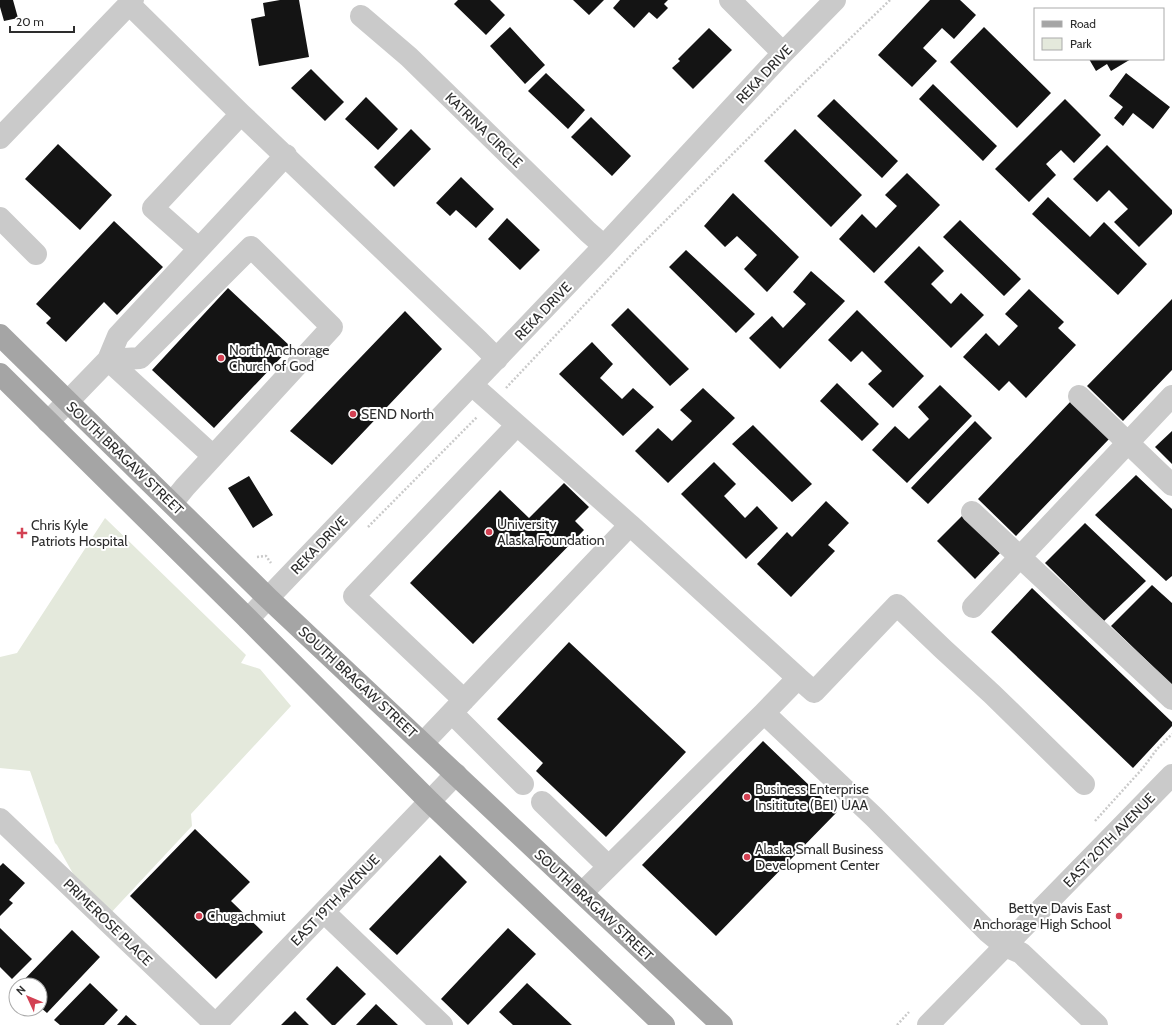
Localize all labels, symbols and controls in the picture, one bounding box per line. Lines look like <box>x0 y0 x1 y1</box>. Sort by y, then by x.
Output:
scale bar <box>10 8 74 34</box>
legend <box>1034 8 1164 60</box>
text: 20 m <box>16 14 44 29</box>
text: Road <box>1070 16 1096 31</box>
text: Park <box>1070 36 1092 51</box>
street label: REKA DRIVE <box>732 40 796 107</box>
street label: KATRINA CIRCLE <box>441 88 527 172</box>
street label: REKA DRIVE <box>511 278 575 344</box>
place label: North Anchorage Church of God <box>229 341 330 375</box>
marker: North Anchorage Church of God <box>216 353 226 363</box>
street label: SOUTH BRAGAW STREET <box>63 397 188 519</box>
place label: SEND North <box>361 405 434 423</box>
marker: SEND North <box>348 409 358 419</box>
street label: REKA DRIVE <box>287 512 351 578</box>
place label: University Alaska Foundation <box>497 515 605 549</box>
place label: Chris Kyle Patriots Hospital <box>31 516 128 550</box>
marker: Chris Kyle Patriots Hospital <box>16 527 28 539</box>
marker: University Alaska Foundation <box>484 527 494 537</box>
street label: SOUTH BRAGAW STREET <box>295 622 422 742</box>
place label: Business Enterprise Insititute (BEI) UAA <box>755 780 869 814</box>
street label: EAST 20TH AVENUE <box>1059 789 1159 891</box>
marker: Business Enterprise Insititute (BEI) UAA <box>742 792 752 802</box>
place label: Alaska Small Business Development Center <box>755 840 883 874</box>
street label: SOUTH BRAGAW STREET <box>531 845 658 965</box>
street label: EAST 19TH AVENUE <box>287 850 383 949</box>
marker: Alaska Small Business Development Center <box>742 852 752 862</box>
street label: PRIMEROSE PLACE <box>60 875 157 969</box>
place label: Bettye Davis East Anchorage High School <box>973 899 1112 933</box>
place label: Chugachmiut <box>207 907 286 925</box>
marker: Chugachmiut <box>194 911 204 921</box>
marker: Bettye Davis East Anchorage High School <box>1114 911 1124 921</box>
north arrow <box>8 977 48 1017</box>
text: N <box>13 982 29 998</box>

